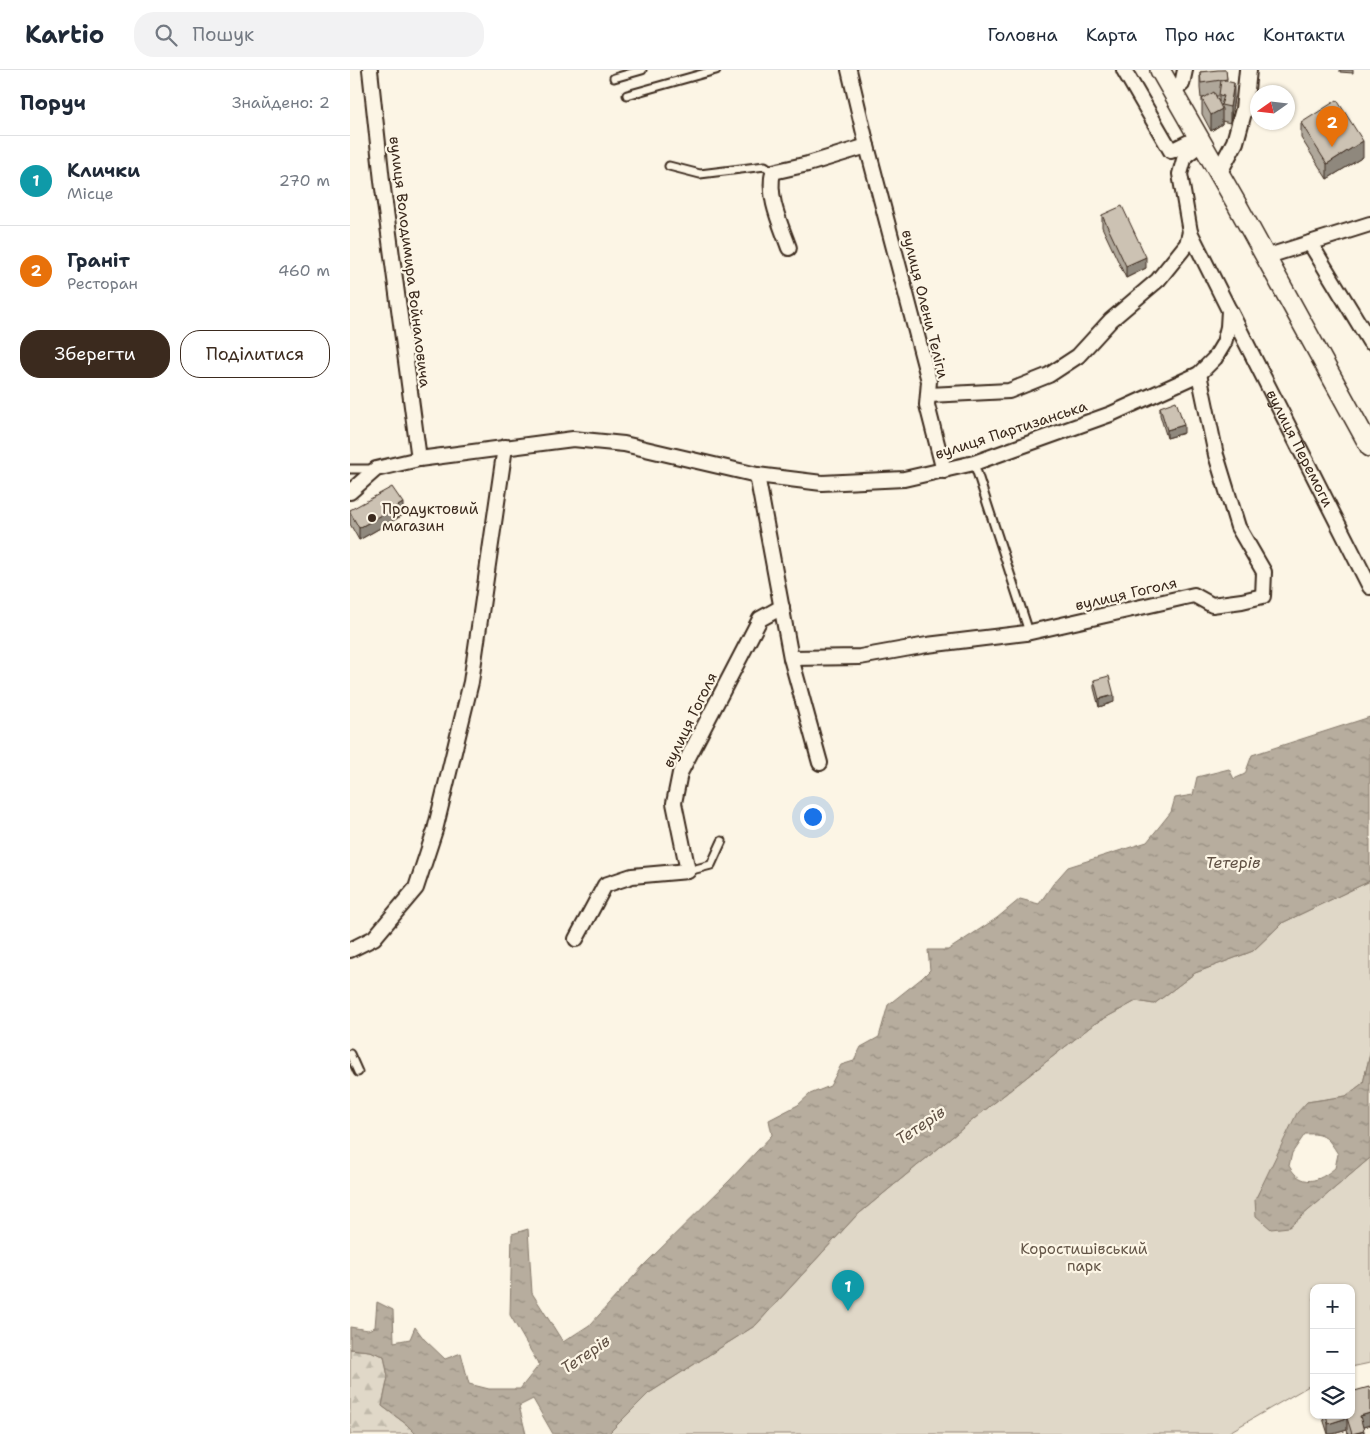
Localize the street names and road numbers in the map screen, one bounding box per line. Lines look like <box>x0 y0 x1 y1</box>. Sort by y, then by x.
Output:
street label: вулиця Володимира Войналовича <box>385 135 435 389</box>
street label: вулиця Олени Теліги <box>897 228 953 381</box>
street label: вулиця Перемоги <box>1262 386 1338 511</box>
street label: вулиця Партизанська <box>932 396 1090 464</box>
street label: вулиця Гоголя <box>1073 573 1179 615</box>
street label: вулиця Гоголя <box>658 669 722 771</box>

